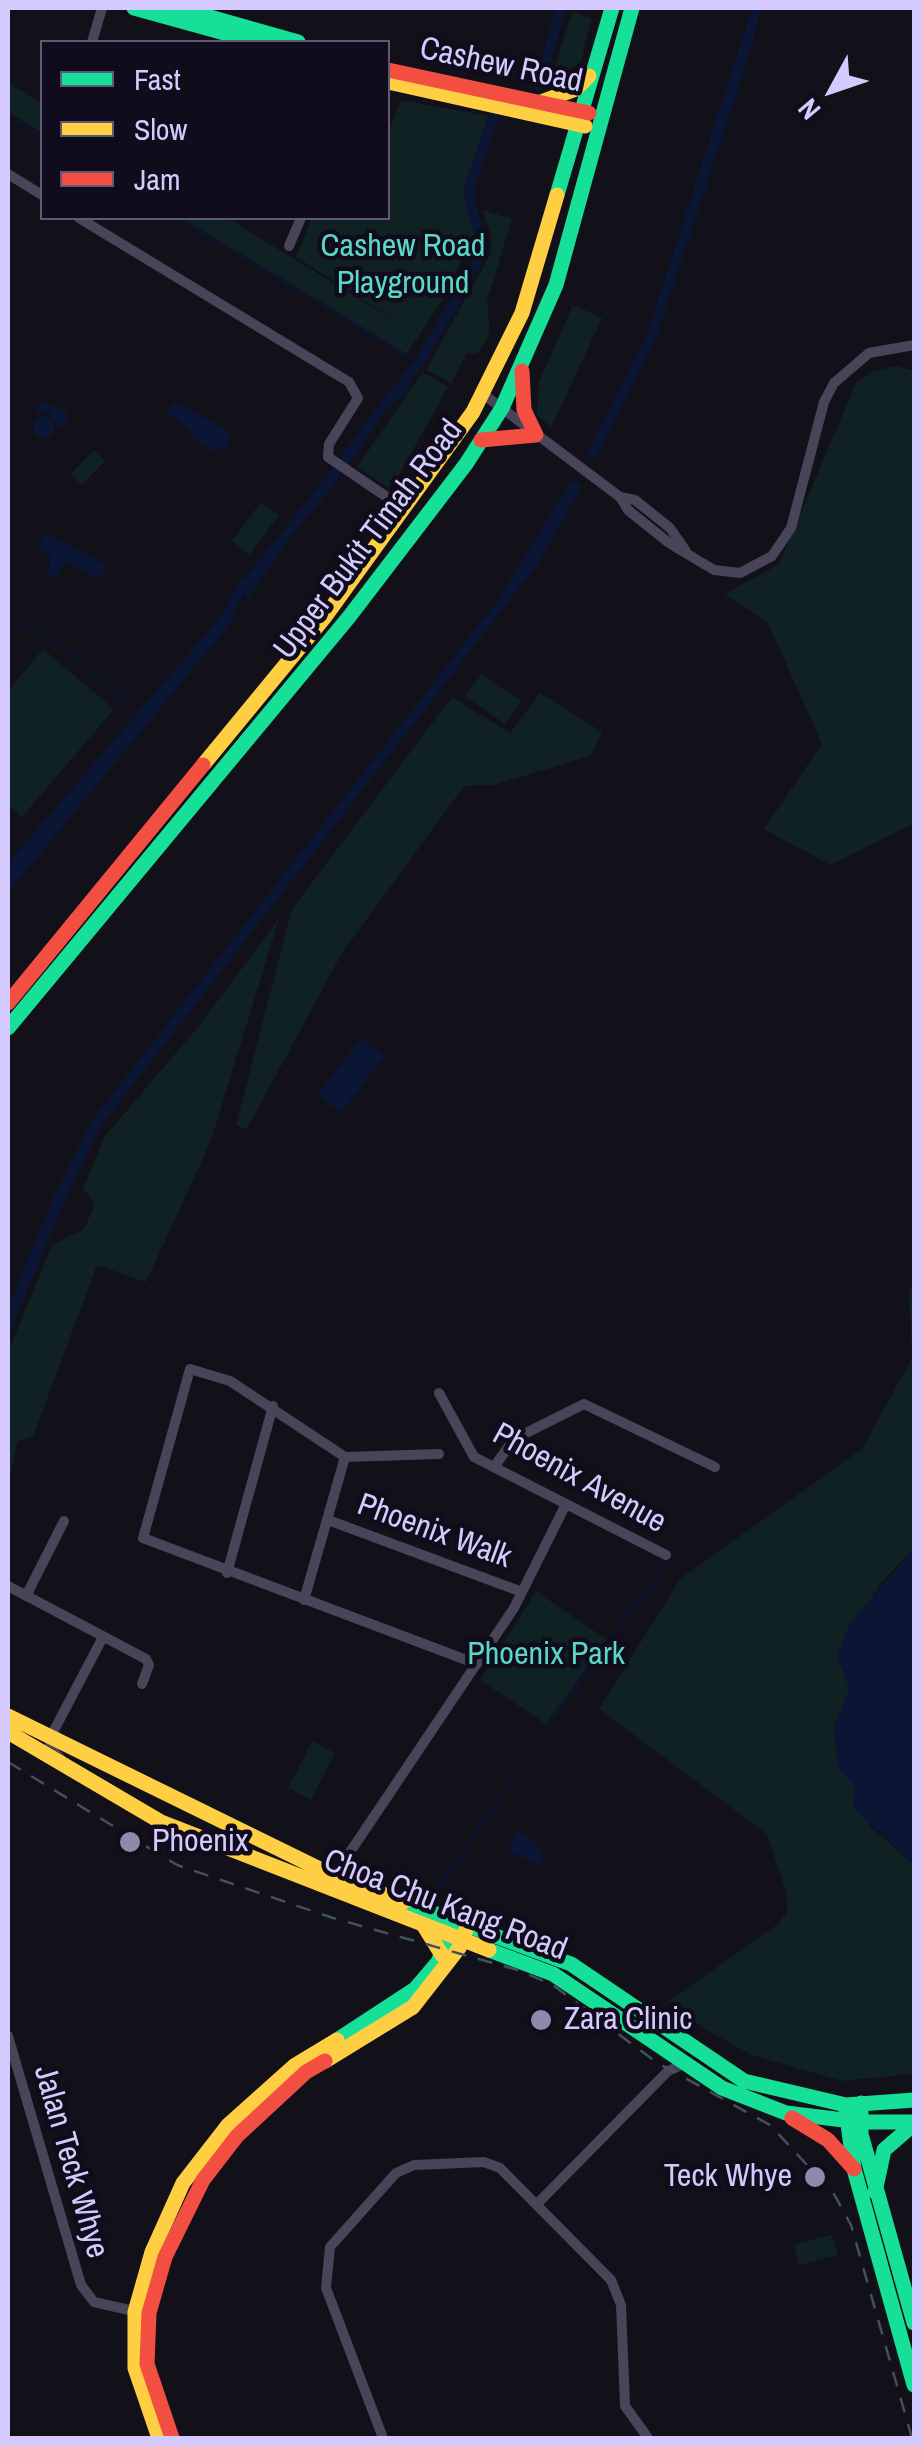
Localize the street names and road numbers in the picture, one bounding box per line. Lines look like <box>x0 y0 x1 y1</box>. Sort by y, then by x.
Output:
street label: Cashew Road <box>416 30 586 102</box>
street label: Upper Bukit Timah Road <box>267 413 471 667</box>
street label: Phoenix Avenue <box>486 1416 672 1542</box>
street label: Phoenix Walk <box>352 1486 516 1578</box>
street label: Choa Chu Kang Road <box>318 1842 572 1970</box>
street label: Jalan Teck Whye <box>24 2061 116 2263</box>

